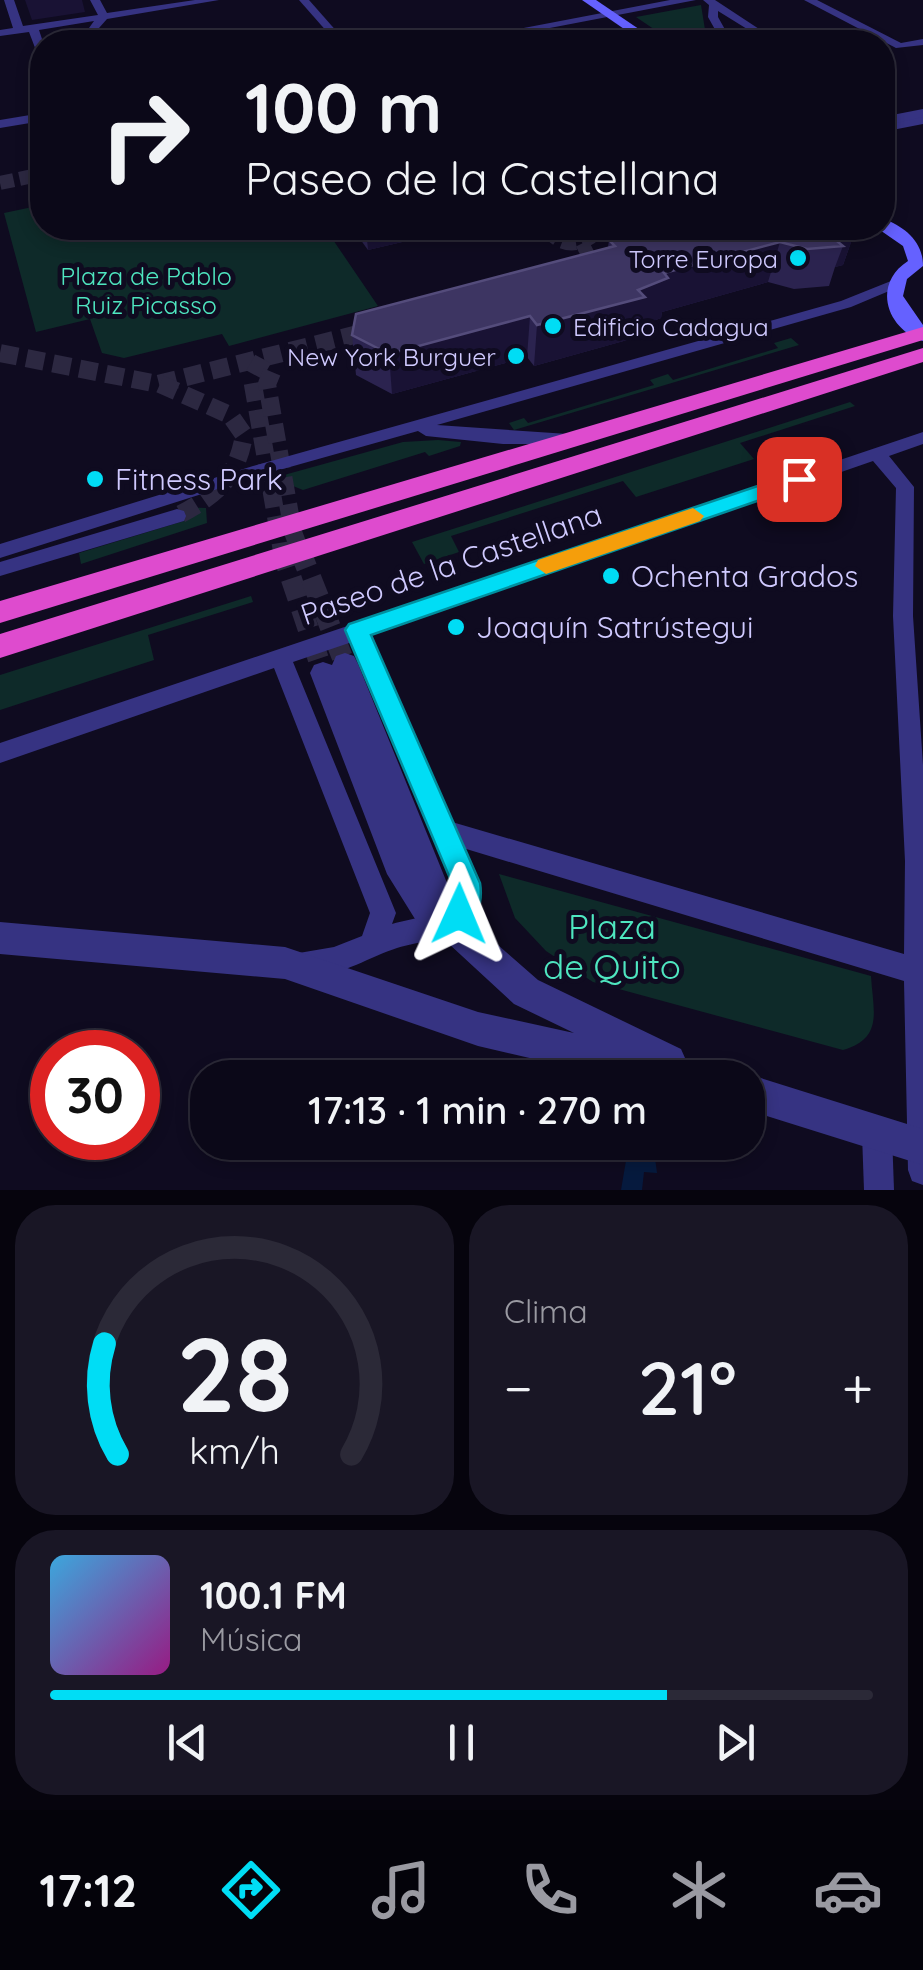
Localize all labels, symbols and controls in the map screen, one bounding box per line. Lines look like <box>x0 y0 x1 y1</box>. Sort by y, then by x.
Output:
text: 100 m <box>245 63 442 151</box>
icon: right <box>80 70 210 200</box>
text: Paseo de la Castellana <box>245 150 719 206</box>
place label: Torre Europa <box>628 243 778 274</box>
marker: Torre Europa <box>787 247 809 269</box>
park label: Plaza de Pablo Ruiz Picasso <box>60 260 232 320</box>
place label: Edificio Cadagua <box>573 311 769 342</box>
marker: Edificio Cadagua <box>542 315 564 337</box>
place label: New York Burguer <box>287 341 496 372</box>
marker: New York Burguer <box>505 345 527 367</box>
pin <box>757 437 842 522</box>
icon: arrive <box>772 452 827 507</box>
place label: Fitness Park <box>115 460 283 498</box>
marker: Fitness Park <box>84 468 106 490</box>
street label: Paseo de la Castellana <box>295 495 607 633</box>
place label: Ochenta Grados <box>631 557 858 595</box>
marker: Ochenta Grados <box>600 565 622 587</box>
place label: Joaquín Satrústegui <box>476 608 753 646</box>
marker: Joaquín Satrústegui <box>445 616 467 638</box>
position arrow <box>407 862 511 966</box>
park label: Plaza de Quito <box>543 904 681 988</box>
speed limit sign: 30 <box>30 1030 160 1160</box>
text: 17:13 · 1 min · 270 m <box>308 1086 647 1134</box>
text: Clima <box>504 1291 588 1331</box>
text: 28 <box>176 1308 293 1438</box>
text: 21° <box>638 1340 737 1434</box>
text: − <box>504 1353 533 1422</box>
text: + <box>842 1353 873 1422</box>
text: km/h <box>189 1428 280 1473</box>
text: 100.1 FM <box>200 1571 347 1619</box>
text: Música <box>200 1619 303 1659</box>
icon: previous <box>160 1715 215 1770</box>
icon: pause <box>434 1715 489 1770</box>
icon: next <box>708 1715 763 1770</box>
icon: directions <box>216 1855 286 1925</box>
icon: music <box>366 1855 436 1925</box>
icon: phone <box>515 1855 585 1925</box>
icon: climate <box>664 1855 734 1925</box>
icon: car <box>813 1855 883 1925</box>
text: 17:12 <box>40 1862 137 1918</box>

